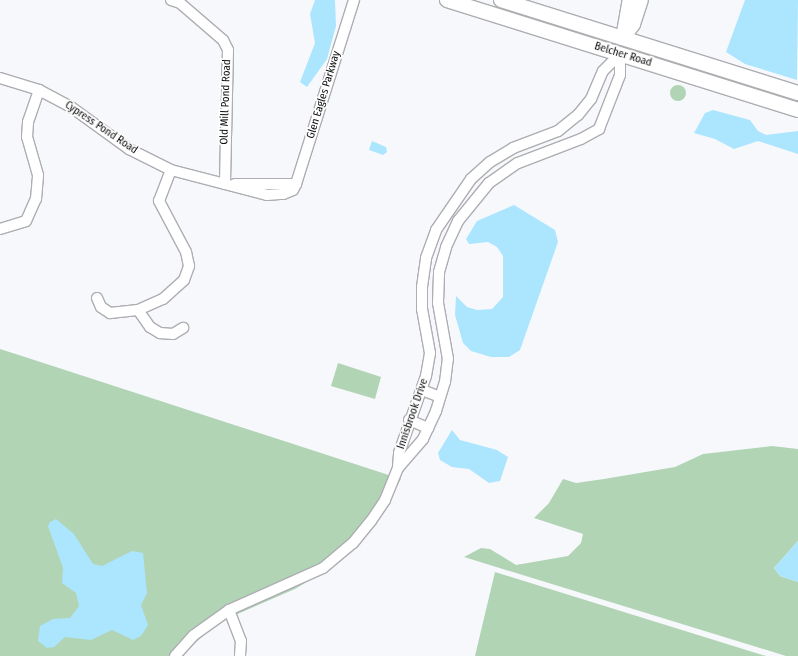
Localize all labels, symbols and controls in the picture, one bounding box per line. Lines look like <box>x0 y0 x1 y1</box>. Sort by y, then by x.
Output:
street label: Belcher Road <box>593 40 653 70</box>
street label: Glen Eagles Parkway <box>304 50 344 140</box>
street label: Old Mill Pond Road <box>218 59 234 145</box>
street label: Cypress Pond Road <box>62 99 140 157</box>
street label: Innisbrook Drive <box>395 377 431 451</box>

